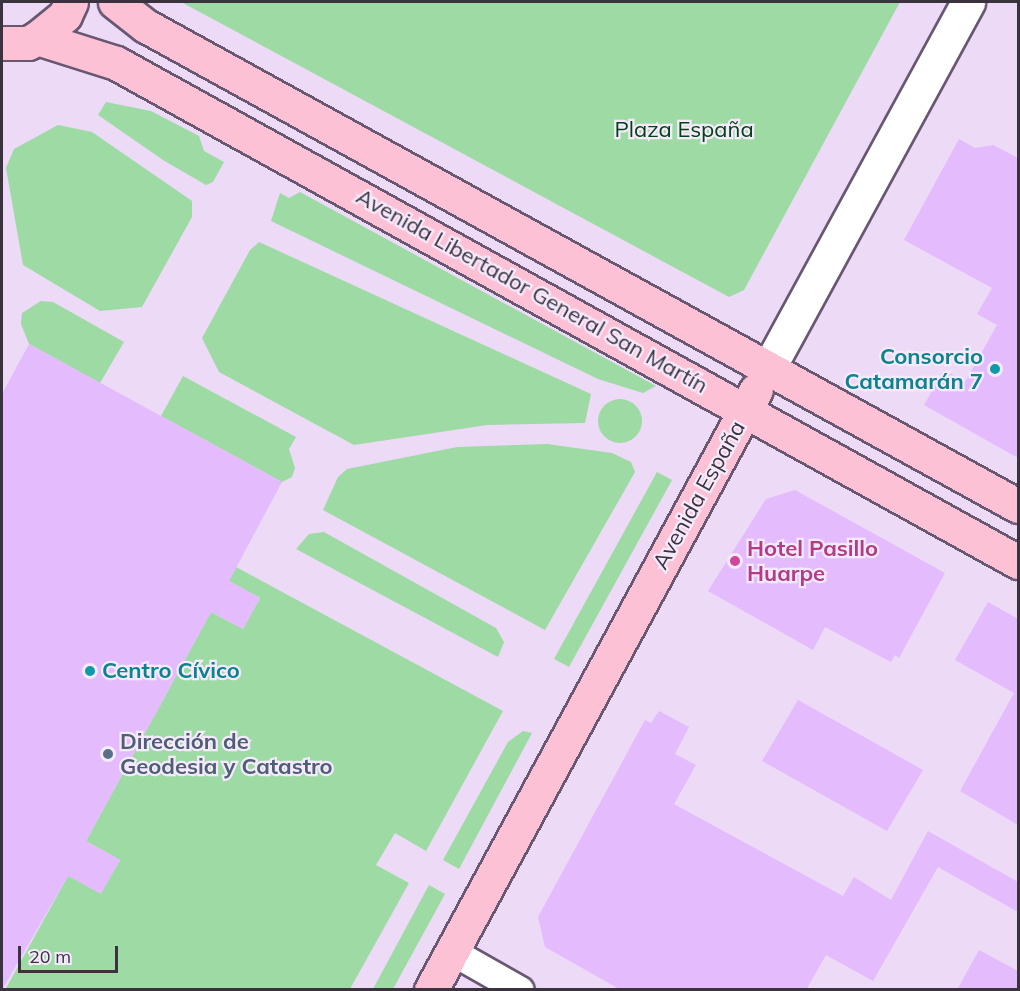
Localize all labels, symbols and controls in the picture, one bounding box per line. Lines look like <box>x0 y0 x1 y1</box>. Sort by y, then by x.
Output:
park label: Plaza España <box>614 117 754 143</box>
street label: Avenida Libertador General San Martín <box>352 183 712 399</box>
place label: Consorcio Catamarán 7 <box>845 343 983 394</box>
marker: Consorcio Catamarán 7 <box>988 362 1002 376</box>
street label: Avenida España <box>647 416 751 574</box>
place label: Hotel Pasillo Huarpe <box>747 535 878 586</box>
marker: Hotel Pasillo Huarpe <box>728 554 742 568</box>
place label: Centro Cívico <box>102 658 240 684</box>
marker: Centro Cívico <box>83 664 97 678</box>
place label: Dirección de Geodesia y Catastro <box>120 728 332 780</box>
marker: Dirección de Geodesia y Catastro <box>101 747 115 761</box>
scale bar <box>21 934 122 972</box>
text: 20 m <box>29 945 71 968</box>

